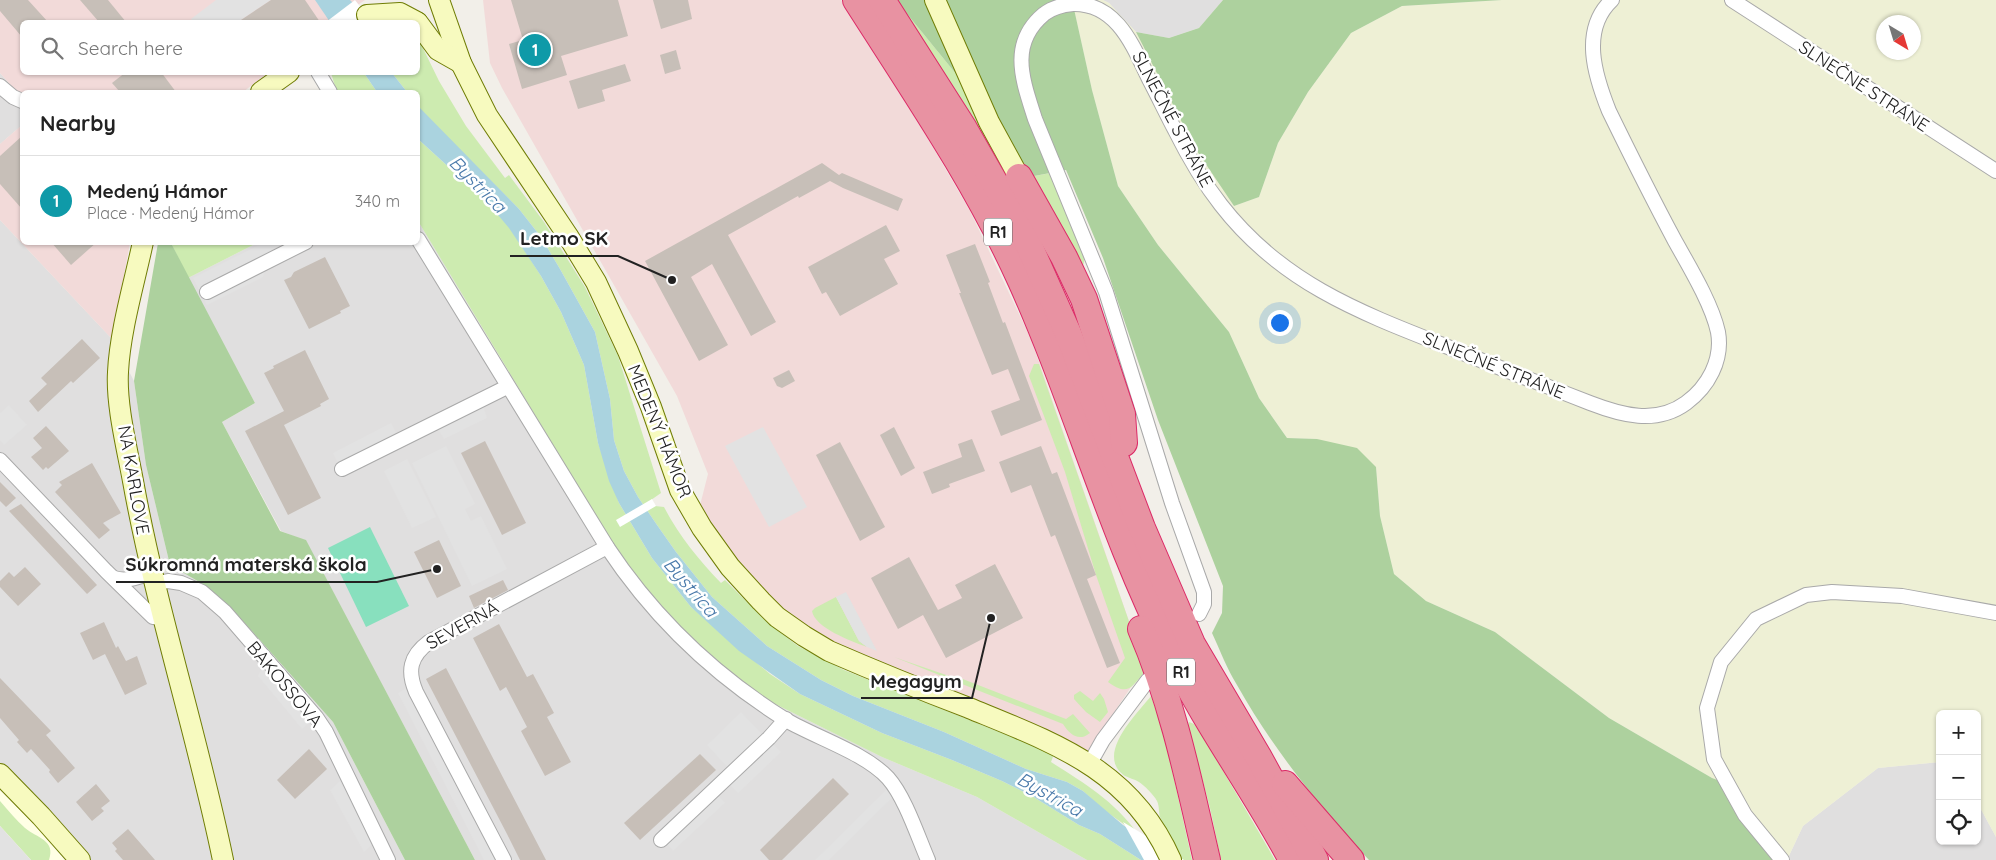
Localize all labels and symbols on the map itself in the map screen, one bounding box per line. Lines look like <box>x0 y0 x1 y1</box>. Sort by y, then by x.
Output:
north arrow <box>1876 15 1921 60</box>
pin: 1 <box>519 31 551 69</box>
street label: SLNEČNÉ STRÁNE <box>1794 35 1934 137</box>
street label: SLNEČNÉ STRÁNE <box>1127 47 1219 191</box>
water label: Bystrica <box>444 150 513 219</box>
road number: R1 <box>984 218 1012 246</box>
callout: Letmo SK <box>510 222 618 256</box>
text: Letmo SK <box>520 226 608 250</box>
your location <box>1267 310 1293 336</box>
street label: SLNEČNÉ STRÁNE <box>1420 326 1568 404</box>
street label: MEDENÝ HÁMOR <box>623 361 697 501</box>
street label: NA KARLOVE <box>113 423 155 537</box>
callout: Súkromná materská škola <box>116 548 377 582</box>
text: Súkromná materská škola <box>125 552 367 576</box>
water label: Bystrica <box>659 552 724 623</box>
street label: SEVERNÁ <box>422 596 503 654</box>
street label: BAKOSSOVA <box>242 636 328 732</box>
road number: R1 <box>1167 659 1195 686</box>
callout: Megagym <box>861 664 972 698</box>
text: Megagym <box>870 669 962 693</box>
water label: Bystrica <box>1013 766 1088 822</box>

